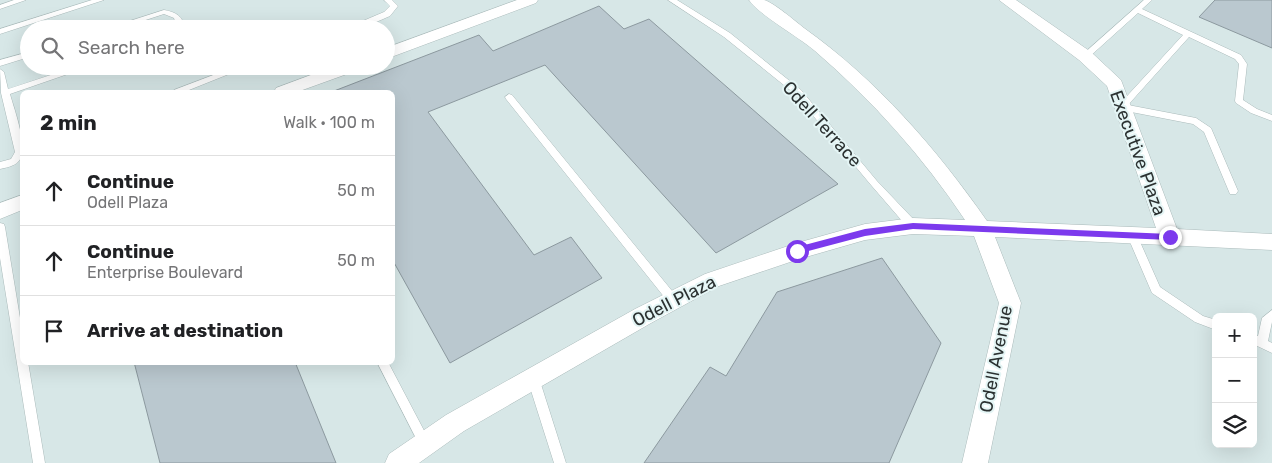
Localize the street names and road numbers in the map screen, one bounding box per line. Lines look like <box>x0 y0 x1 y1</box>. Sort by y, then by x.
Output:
street label: Odell Terrace <box>778 77 866 171</box>
street label: Executive Plaza <box>1105 87 1171 219</box>
street label: Odell Plaza <box>628 271 720 331</box>
street label: Odell Avenue <box>975 304 1017 414</box>

